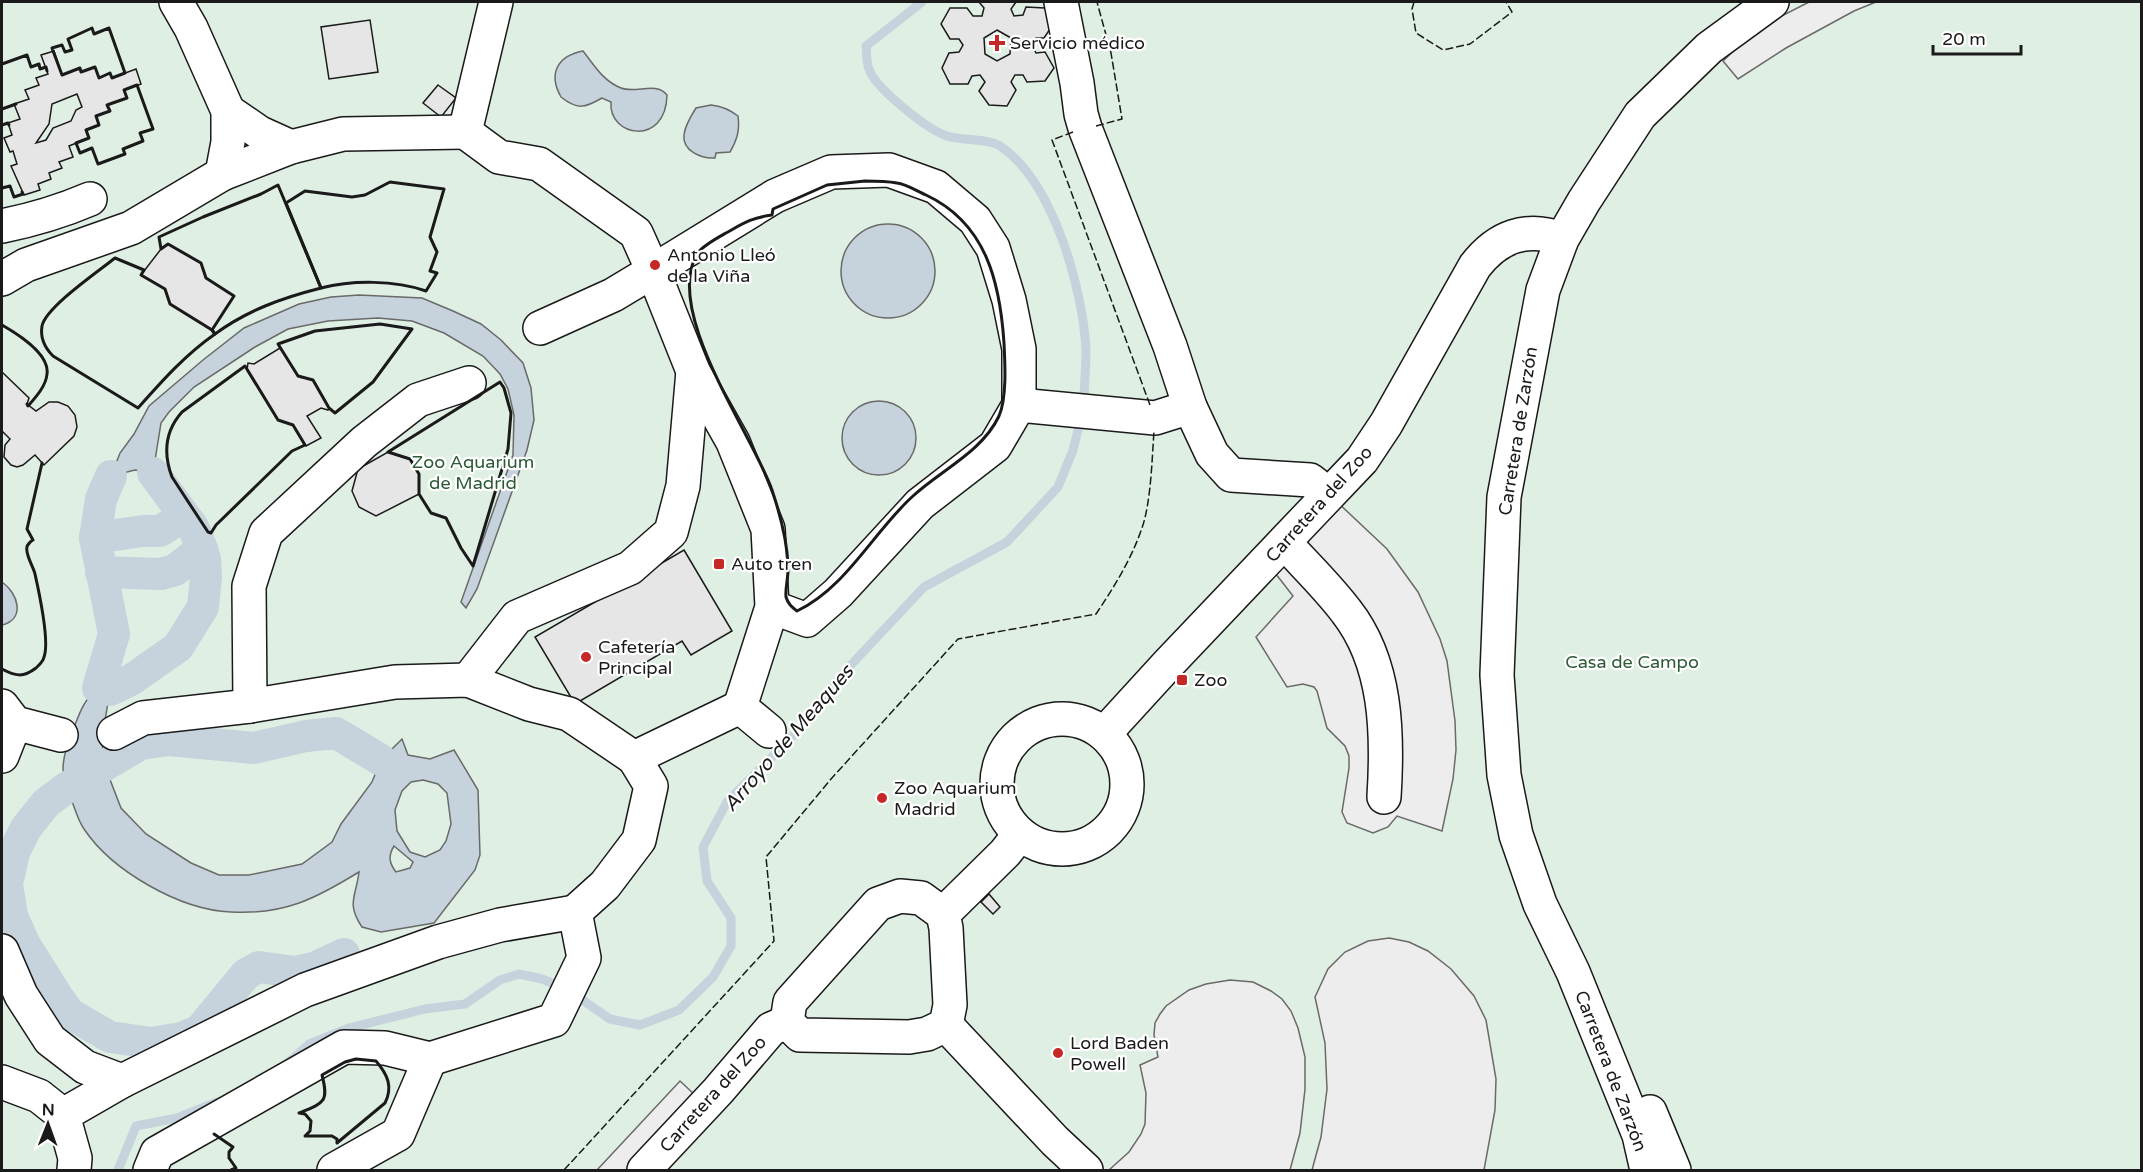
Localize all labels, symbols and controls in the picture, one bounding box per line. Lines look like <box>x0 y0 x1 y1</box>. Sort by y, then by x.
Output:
scale bar <box>1933 18 2022 56</box>
text: 20 m <box>1942 28 1986 50</box>
place label: Servicio médico <box>1010 32 1145 54</box>
marker: Servicio médico <box>988 34 1006 52</box>
place label: Antonio Lleó de la Viña <box>667 244 776 287</box>
marker: Antonio Lleó de la Viña <box>648 258 662 272</box>
street label: Carretera de Zarzón <box>1494 345 1542 517</box>
street label: Carretera del Zoo <box>1261 441 1377 567</box>
park label: Zoo Aquarium de Madrid <box>412 451 534 494</box>
place label: Auto tren <box>731 553 812 575</box>
marker: Auto tren <box>712 557 726 571</box>
place label: Cafetería Principal <box>598 636 675 679</box>
marker: Cafetería Principal <box>579 650 593 664</box>
park label: Casa de Campo <box>1565 651 1699 673</box>
water label: Arroyo de Meaques <box>719 659 860 817</box>
place label: Zoo <box>1194 669 1227 691</box>
marker: Zoo <box>1175 673 1189 687</box>
place label: Zoo Aquarium Madrid <box>894 777 1017 820</box>
marker: Zoo Aquarium Madrid <box>875 791 889 805</box>
street label: Carretera de Zarzón <box>1570 987 1652 1155</box>
street label: Carretera del Zoo <box>655 1031 771 1157</box>
place label: Lord Baden Powell <box>1070 1032 1169 1075</box>
marker: Lord Baden Powell <box>1051 1046 1065 1060</box>
north arrow <box>18 1094 78 1154</box>
text: N <box>42 1100 55 1120</box>

